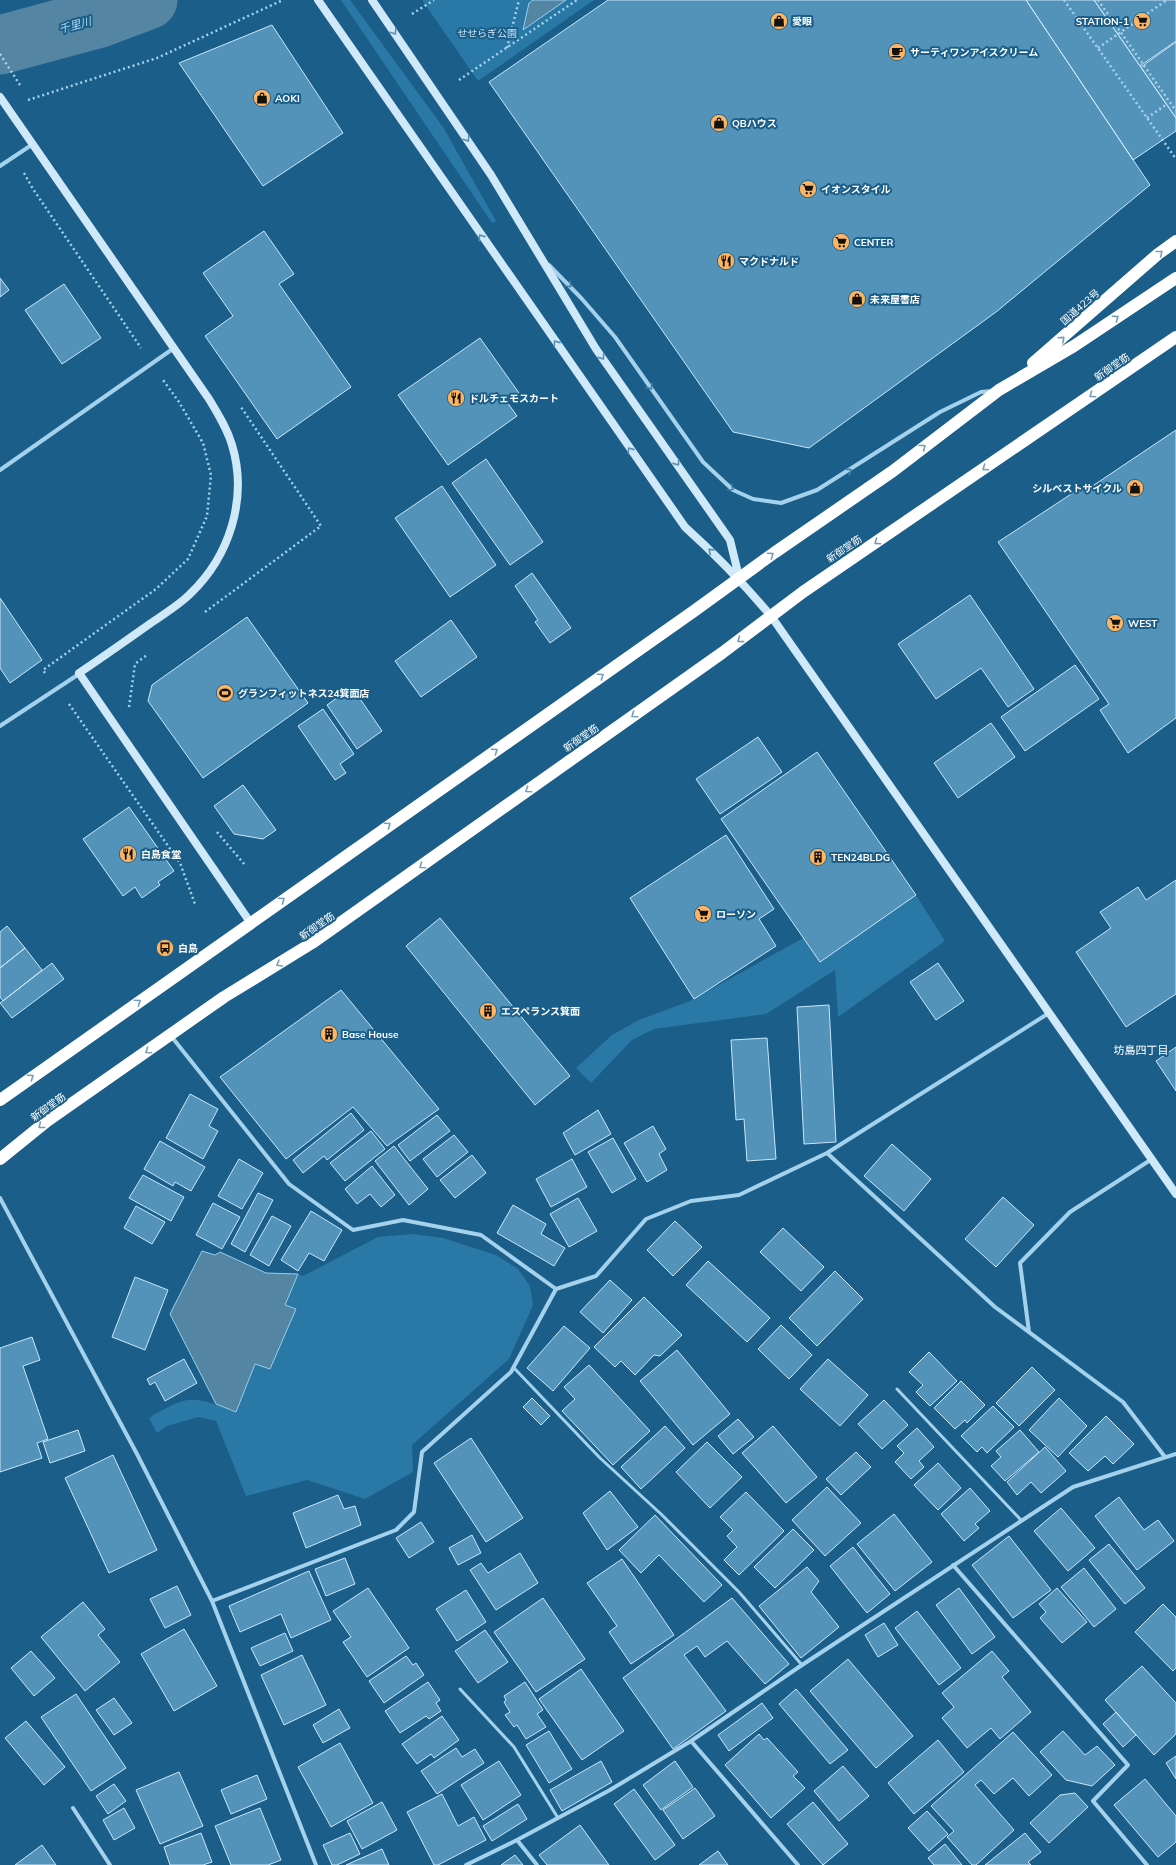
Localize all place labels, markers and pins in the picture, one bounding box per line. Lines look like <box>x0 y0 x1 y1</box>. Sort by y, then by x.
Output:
shop icon: 愛眼 <box>769 11 789 31</box>
supermarket icon: STATION-1 <box>1132 11 1152 31</box>
place label: 愛眼 <box>792 15 812 28</box>
place label: STATION-1 <box>1076 15 1129 28</box>
cafe icon: サーティワンアイスクリーム <box>887 42 907 62</box>
place label: サーティワンアイスクリーム <box>910 46 1038 59</box>
shop icon: AOKI <box>252 88 272 108</box>
place label: AOKI <box>275 92 300 105</box>
shop icon: QBハウス <box>709 113 729 133</box>
place label: QBハウス <box>732 117 777 130</box>
supermarket icon: イオンスタイル <box>798 179 818 199</box>
place label: イオンスタイル <box>821 183 891 196</box>
supermarket icon: CENTER <box>831 232 851 252</box>
place label: CENTER <box>854 236 894 249</box>
restaurant icon: マクドナルド <box>716 251 736 271</box>
place label: マクドナルド <box>739 255 799 268</box>
shop icon: 未来屋書店 <box>847 289 867 309</box>
place label: 未来屋書店 <box>869 293 920 306</box>
restaurant icon: ドルチェモスカート <box>446 388 466 408</box>
place label: ドルチェモスカート <box>469 392 559 405</box>
shop icon: シルベストサイクル <box>1125 478 1145 498</box>
place label: シルベストサイクル <box>1032 482 1122 495</box>
supermarket icon: WEST <box>1105 613 1125 633</box>
place label: WEST <box>1128 617 1158 630</box>
sports icon: グランフィットネス24箕面店 <box>215 683 235 703</box>
place label: グランフィットネス24箕面店 <box>238 687 370 700</box>
restaurant icon: 白島食堂 <box>118 844 138 864</box>
building icon: TEN24BLDG <box>808 847 828 867</box>
place label: 白島食堂 <box>141 848 181 861</box>
place label: TEN24BLDG <box>831 851 890 864</box>
supermarket icon: ローソン <box>693 904 713 924</box>
place label: ローソン <box>716 908 756 921</box>
bus stop icon: 白島 <box>155 938 175 958</box>
place label: 白島 <box>178 942 198 955</box>
building icon: エスペランス箕面 <box>478 1001 498 1021</box>
place label: エスペランス箕面 <box>501 1005 580 1018</box>
building icon: Base House <box>319 1024 339 1044</box>
place label: Base House <box>342 1028 399 1041</box>

